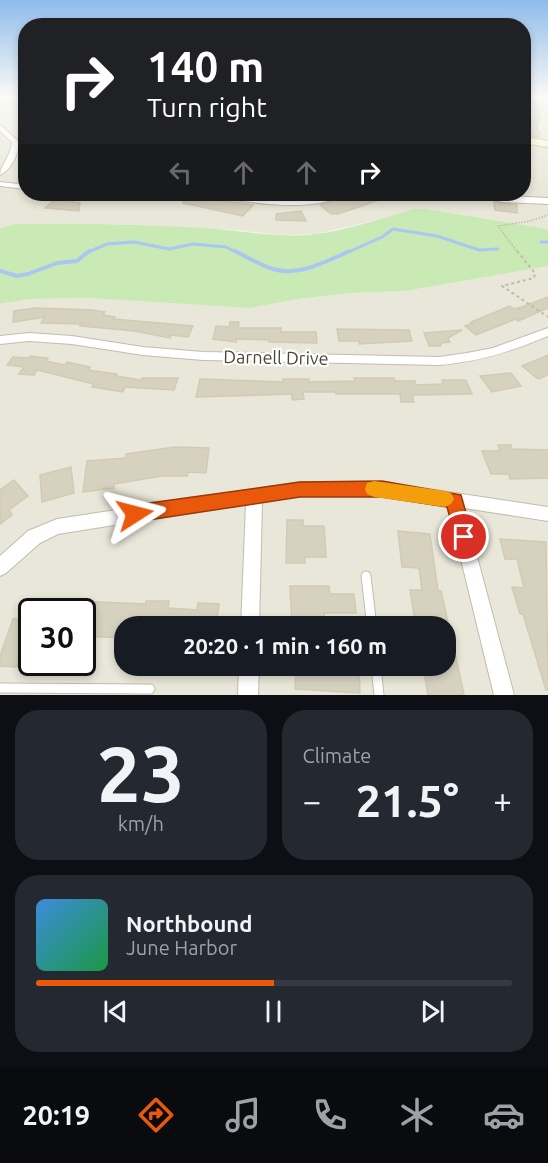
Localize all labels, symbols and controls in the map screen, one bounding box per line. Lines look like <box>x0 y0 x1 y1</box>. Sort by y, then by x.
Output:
icon: right <box>48 42 126 120</box>
text: 140 m <box>147 43 264 90</box>
text: Turn right <box>147 92 267 122</box>
icon: left <box>164 156 197 189</box>
icon: ahead <box>227 156 260 189</box>
icon: ahead <box>290 156 323 189</box>
icon: right <box>353 156 386 189</box>
street label: Darnell Drive <box>223 346 329 368</box>
position arrow <box>103 482 167 546</box>
pin <box>438 511 489 562</box>
icon: arrive <box>447 520 480 553</box>
speed limit sign: 30 <box>18 598 96 676</box>
text: 20:20 · 1 min · 160 m <box>183 633 387 658</box>
text: 23 <box>97 729 185 817</box>
text: Climate <box>303 744 371 767</box>
text: 21.5° <box>356 775 459 826</box>
text: − <box>303 782 321 819</box>
text: + <box>493 782 512 819</box>
text: km/h <box>118 812 164 835</box>
text: Northbound <box>126 911 252 936</box>
text: June Harbor <box>126 936 237 959</box>
icon: previous <box>99 995 132 1028</box>
icon: pause <box>257 995 290 1028</box>
icon: next <box>416 995 449 1028</box>
icon: directions <box>135 1094 177 1136</box>
icon: music <box>222 1094 264 1136</box>
icon: phone <box>309 1094 351 1136</box>
icon: climate <box>396 1094 438 1136</box>
icon: car <box>483 1094 525 1136</box>
text: 20:19 <box>23 1100 90 1130</box>

